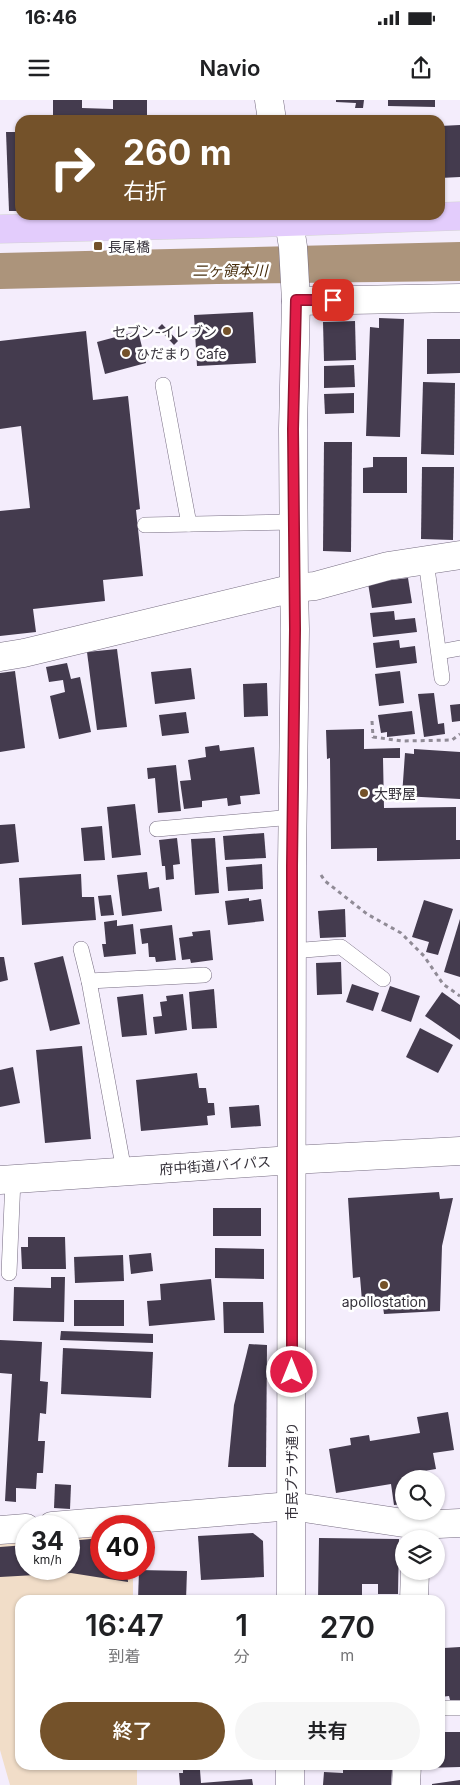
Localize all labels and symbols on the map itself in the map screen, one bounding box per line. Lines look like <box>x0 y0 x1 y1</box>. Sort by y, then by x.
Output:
place label: 長尾橋 <box>108 238 150 255</box>
marker: 長尾橋 <box>92 240 104 252</box>
water label: 二ヶ領本川 <box>192 261 269 280</box>
pin <box>312 279 354 321</box>
place label: セブン-イレブン <box>113 323 217 340</box>
marker: セブン-イレブン <box>221 325 233 337</box>
place label: ひだまり Cafe <box>136 345 227 362</box>
marker: ひだまり Cafe <box>120 347 132 359</box>
place label: 大野屋 <box>374 785 416 802</box>
marker: 大野屋 <box>358 787 370 799</box>
street label: 府中街道バイパス <box>159 1153 271 1177</box>
marker: apollostation <box>378 1279 390 1291</box>
place label: apollostation <box>342 1293 426 1310</box>
position arrow <box>265 1345 317 1397</box>
street label: 市民プラザ通り <box>283 1422 300 1520</box>
speed limit sign: 40 <box>90 1515 155 1580</box>

